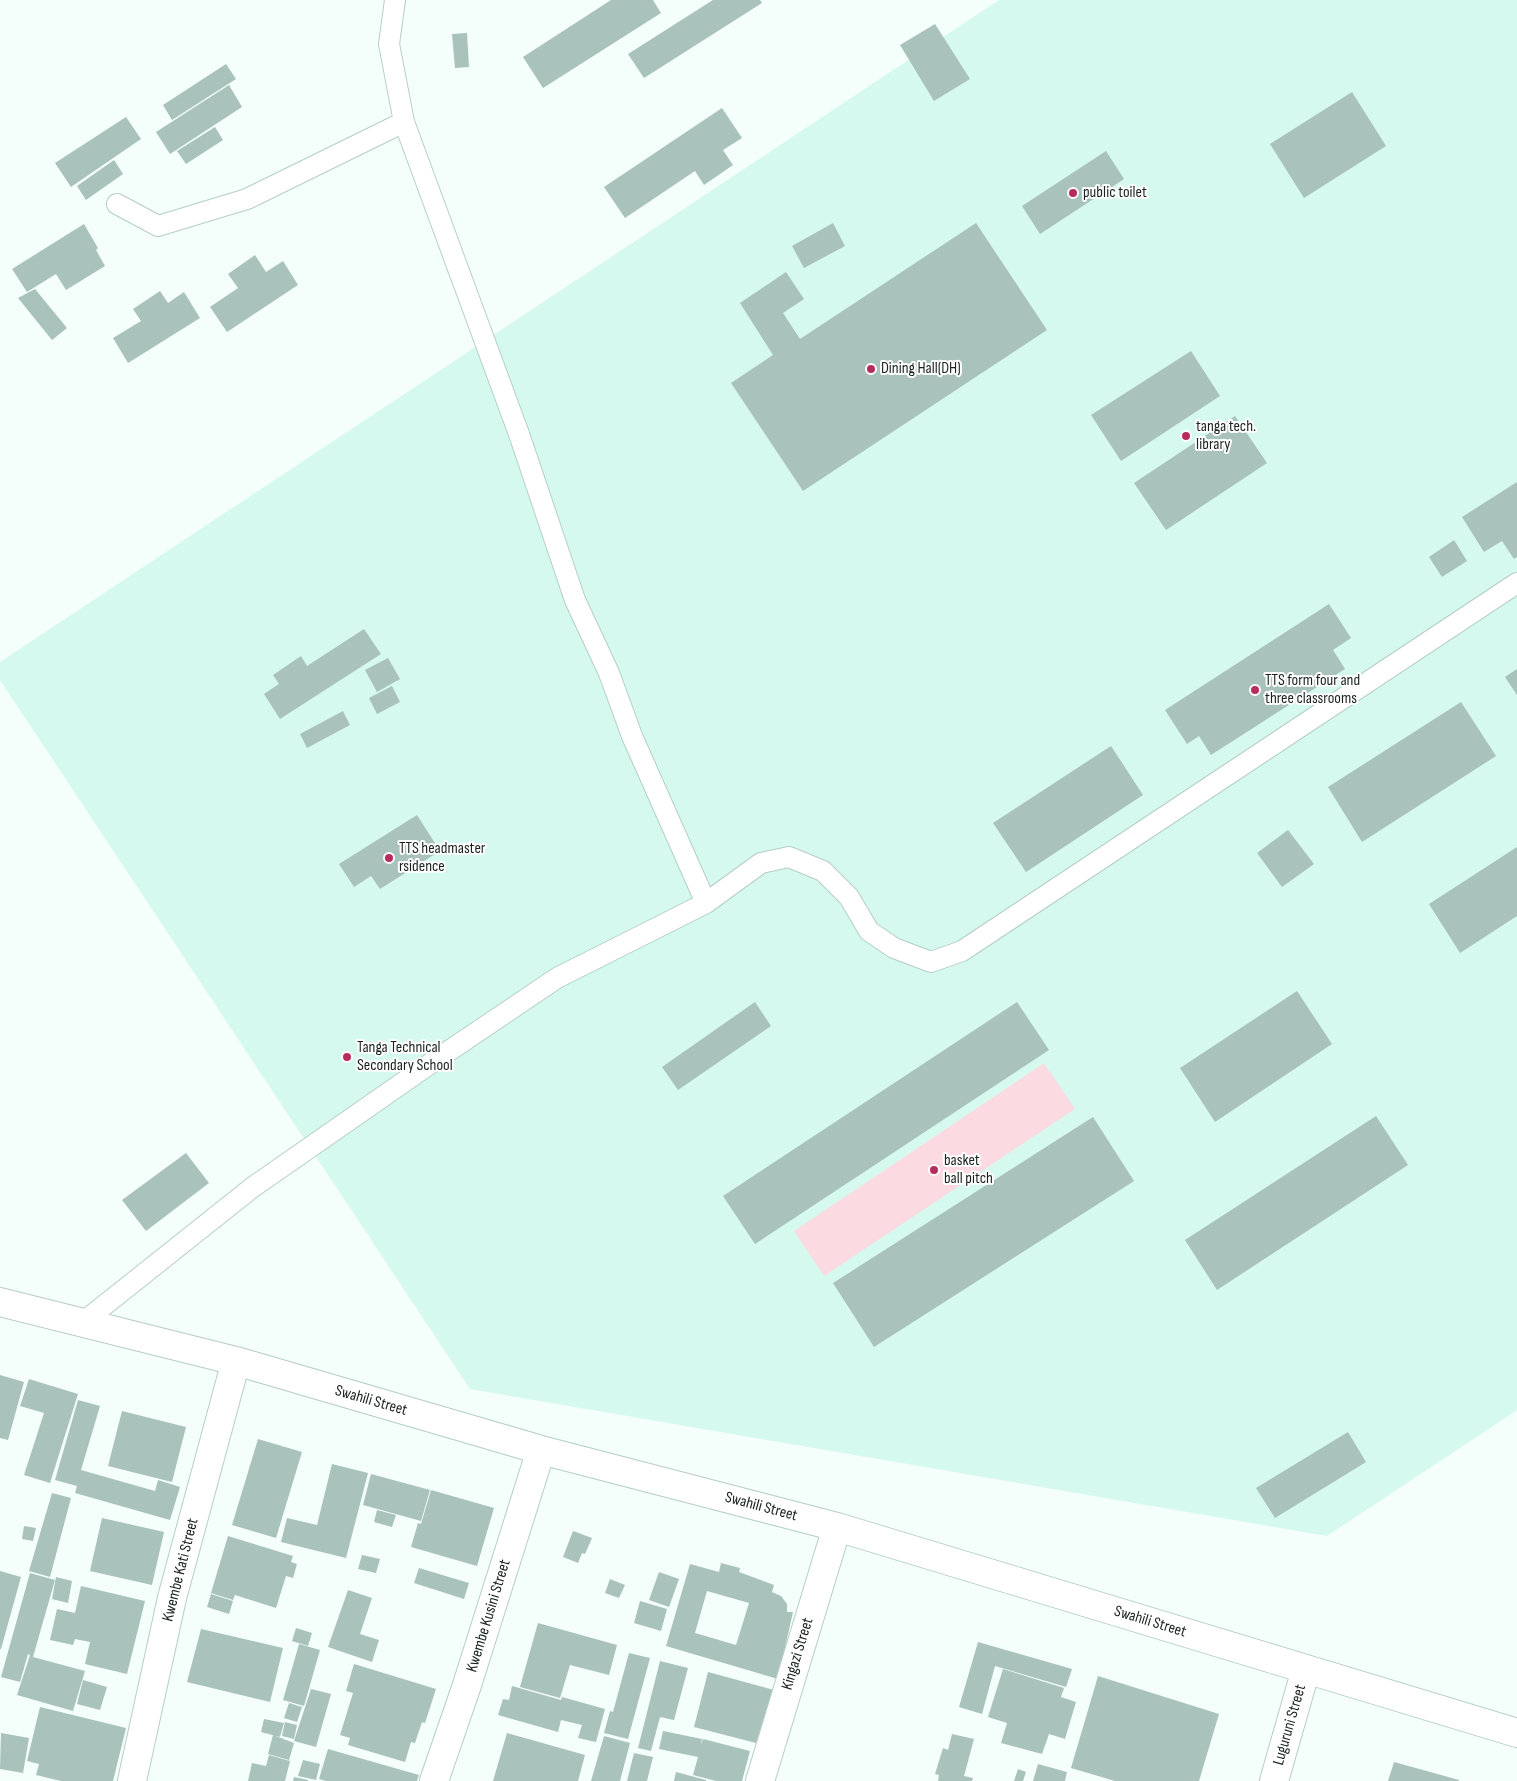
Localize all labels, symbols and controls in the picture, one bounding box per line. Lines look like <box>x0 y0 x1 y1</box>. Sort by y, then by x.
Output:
place label: public toilet <box>1083 183 1147 203</box>
marker: public toilet <box>1067 187 1079 199</box>
place label: Dining Hall(DH) <box>881 359 961 379</box>
marker: Dining Hall(DH) <box>865 363 877 375</box>
place label: tanga tech. library <box>1196 417 1256 455</box>
marker: tanga tech. library <box>1180 430 1192 442</box>
place label: TTS form four and three classrooms <box>1265 671 1360 709</box>
marker: TTS form four and three classrooms <box>1249 684 1261 696</box>
place label: TTS headmaster rsidence <box>399 839 485 877</box>
marker: TTS headmaster rsidence <box>383 852 395 864</box>
place label: Tanga Technical Secondary School <box>357 1038 453 1076</box>
marker: Tanga Technical Secondary School <box>341 1051 353 1063</box>
place label: basket ball pitch <box>944 1151 993 1189</box>
marker: basket ball pitch <box>928 1164 940 1176</box>
street label: Swahili Street <box>333 1382 409 1420</box>
street label: Swahili Street <box>723 1488 799 1526</box>
street label: Kwembe Kati Street <box>159 1516 203 1624</box>
street label: Kwembe Kusini Street <box>463 1557 515 1675</box>
street label: Swahili Street <box>1112 1602 1188 1642</box>
street label: Kingazi Street <box>778 1616 818 1692</box>
street label: Luguruni Street <box>1269 1682 1311 1768</box>

